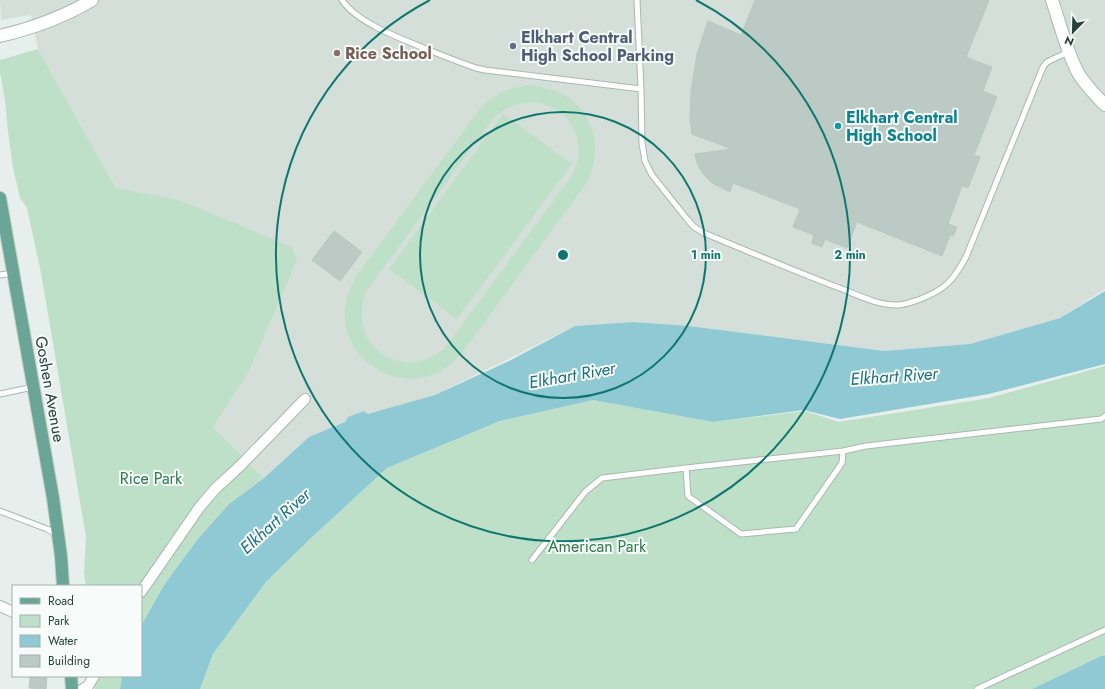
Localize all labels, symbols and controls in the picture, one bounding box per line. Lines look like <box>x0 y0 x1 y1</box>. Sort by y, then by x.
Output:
north arrow <box>1053 12 1093 52</box>
place label: Elkhart Central High School Parking <box>521 26 674 67</box>
text: N <box>1062 32 1076 50</box>
marker: Elkhart Central High School Parking <box>508 41 518 51</box>
place label: Rice School <box>345 42 432 65</box>
marker: Rice School <box>332 48 342 58</box>
place label: Elkhart Central High School <box>846 106 958 147</box>
marker: Elkhart Central High School <box>833 121 843 131</box>
text: 1 min <box>691 246 721 264</box>
text: 2 min <box>834 246 866 264</box>
centre of rings <box>556 248 570 262</box>
street label: Goshen Avenue <box>29 334 71 444</box>
water label: Elkhart River <box>527 355 619 394</box>
water label: Elkhart River <box>849 361 940 391</box>
park label: Rice Park <box>120 467 183 490</box>
water label: Elkhart River <box>234 482 317 559</box>
park label: American Park <box>548 535 647 558</box>
legend <box>12 585 142 677</box>
text: Road <box>48 592 74 610</box>
text: Park <box>48 612 70 630</box>
text: Water <box>48 632 79 650</box>
text: Building <box>48 652 90 670</box>

